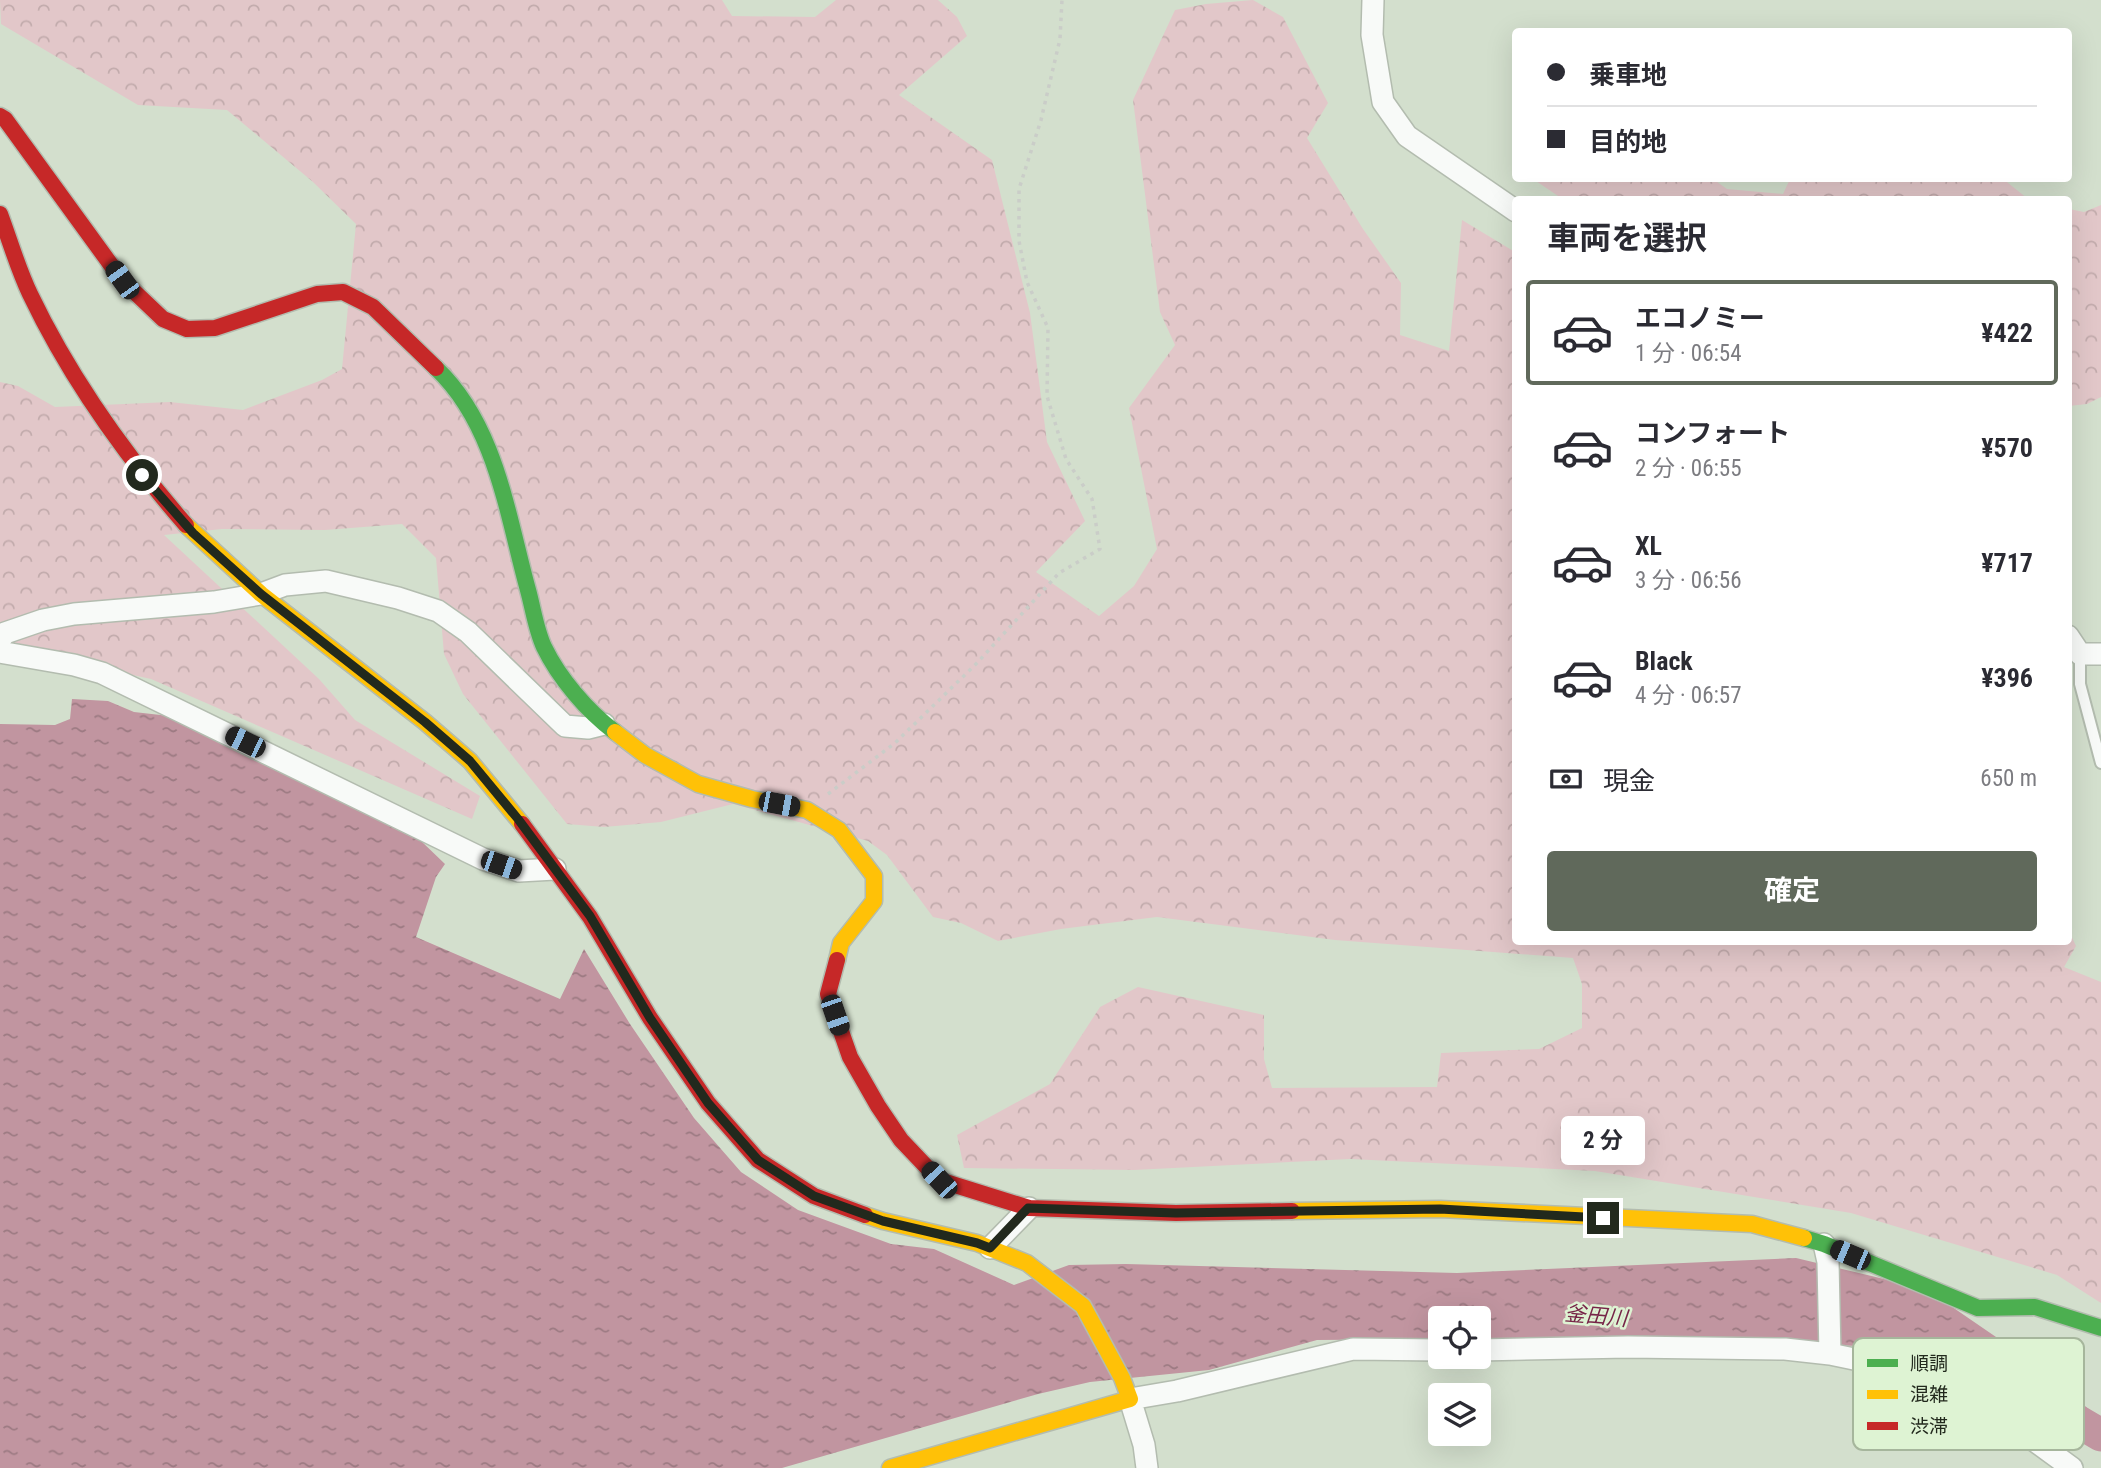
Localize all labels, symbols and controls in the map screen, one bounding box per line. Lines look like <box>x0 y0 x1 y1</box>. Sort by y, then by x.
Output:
text: 乗車地 <box>1589 60 1667 90</box>
text: 目的地 <box>1589 127 1667 157</box>
text: 車両を選択 <box>1547 219 1707 257</box>
car <box>102 257 143 303</box>
icon: car <box>1551 301 1614 364</box>
text: エコノミー <box>1635 303 1765 333</box>
text: ¥422 <box>1981 318 2033 348</box>
text: 1 分 · 06:54 <box>1635 340 1742 367</box>
icon: car <box>1551 416 1614 479</box>
text: コンフォート <box>1635 418 1790 448</box>
text: ¥570 <box>1981 433 2033 463</box>
text: 2 分 · 06:55 <box>1635 455 1742 482</box>
route start <box>126 459 158 491</box>
icon: car <box>1551 531 1614 594</box>
text: XL <box>1635 531 1662 561</box>
text: ¥717 <box>1981 548 2033 578</box>
text: 3 分 · 06:56 <box>1635 567 1742 594</box>
icon: car <box>1551 646 1614 709</box>
text: Black <box>1635 646 1693 676</box>
text: ¥396 <box>1981 663 2033 693</box>
text: 4 分 · 06:57 <box>1635 682 1742 709</box>
car <box>222 723 269 761</box>
icon: cash <box>1547 760 1585 798</box>
text: 650 m <box>1980 765 2037 792</box>
text: 現金 <box>1603 766 1655 796</box>
car <box>757 790 802 818</box>
car <box>478 848 525 882</box>
button: 確定 <box>1547 851 2037 931</box>
car <box>819 992 852 1038</box>
callout: 2 分 <box>1561 1116 1645 1166</box>
text: 2 分 <box>1583 1127 1623 1154</box>
car <box>917 1157 962 1203</box>
route end <box>1587 1202 1619 1234</box>
car <box>1827 1237 1874 1273</box>
water label: 釜田川 <box>1564 1301 1630 1331</box>
map controls <box>1428 1306 1491 1446</box>
button: locate <box>1428 1306 1491 1369</box>
legend <box>1853 1338 2084 1450</box>
text: 順調 <box>1910 1352 1948 1375</box>
button: layers <box>1428 1383 1491 1446</box>
text: 混雑 <box>1910 1383 1948 1406</box>
text: 渋滞 <box>1910 1415 1948 1438</box>

